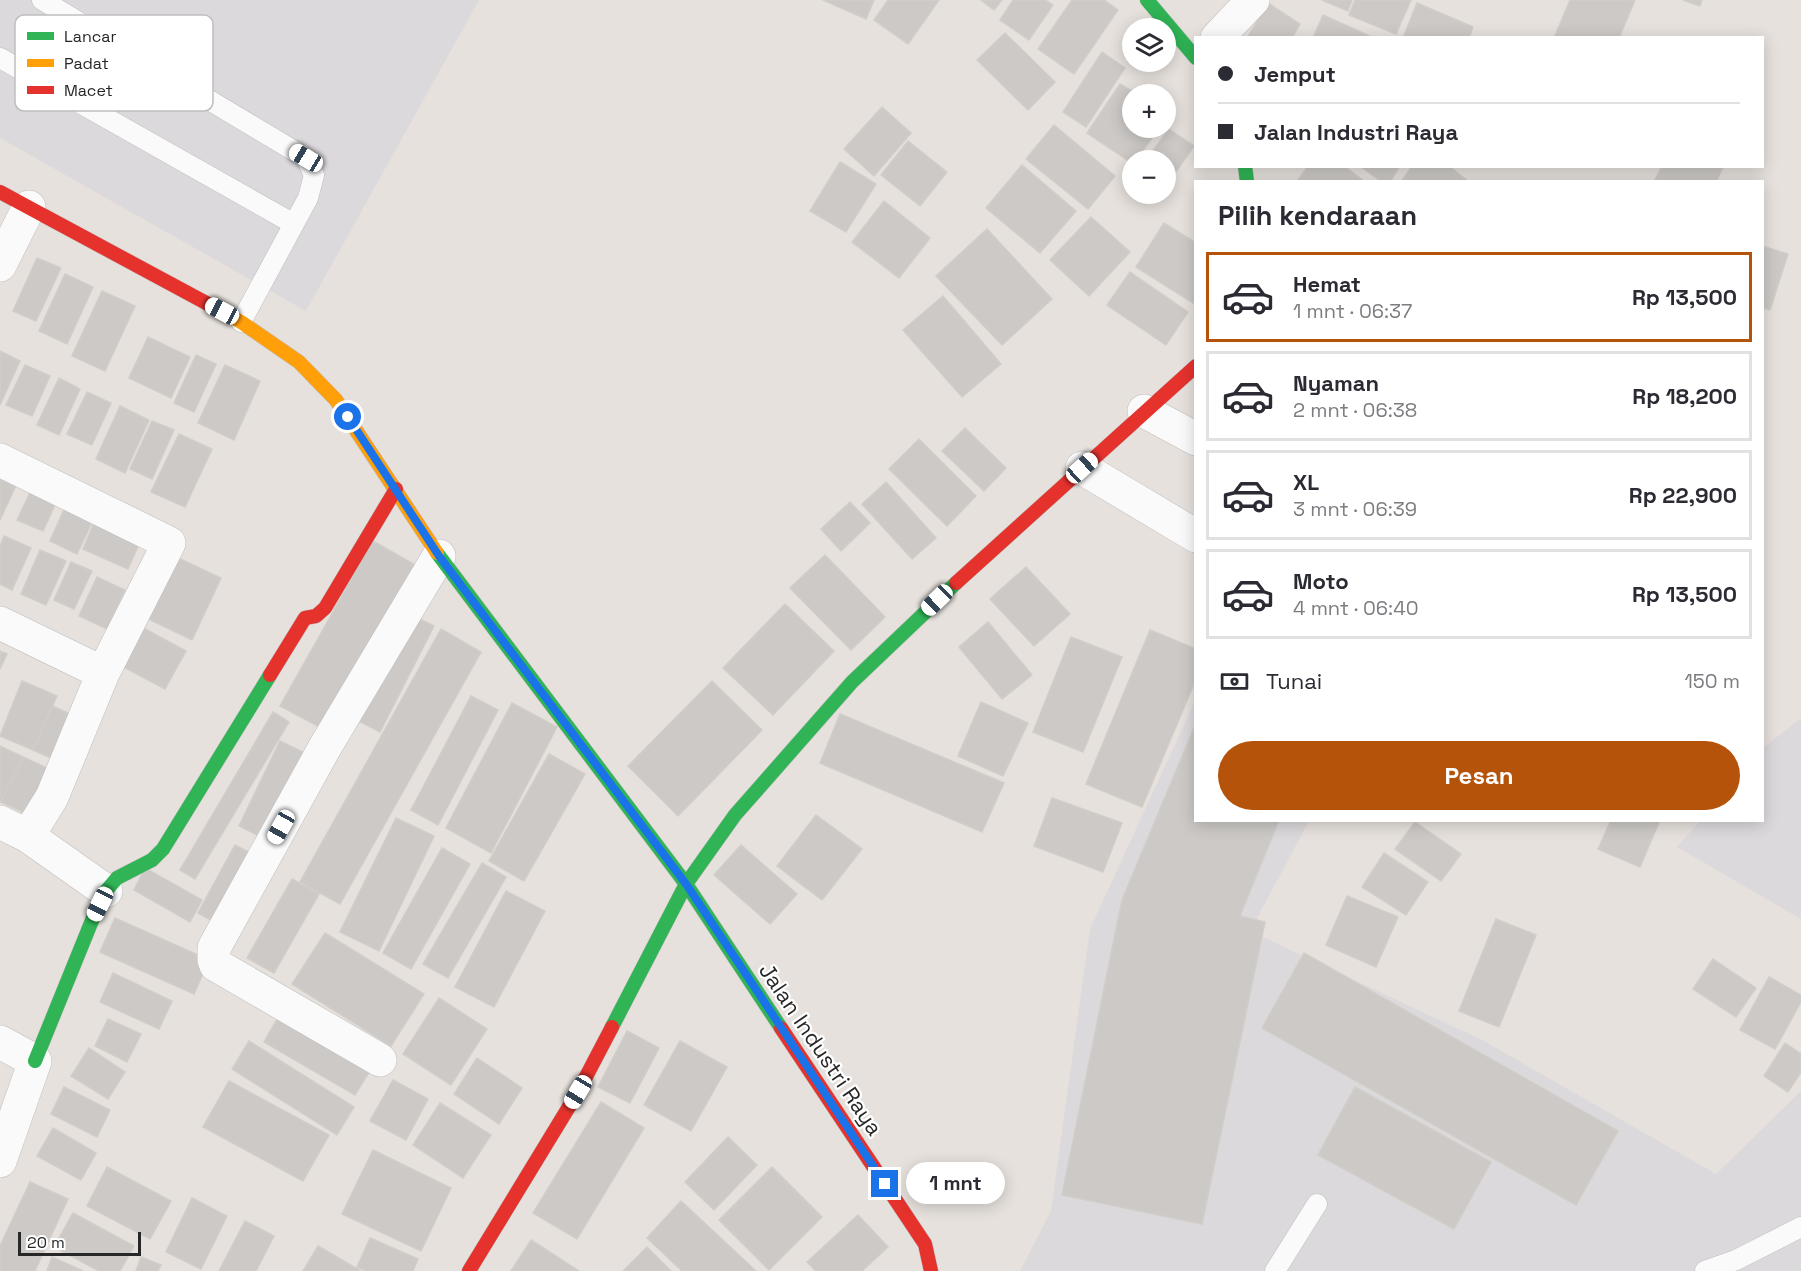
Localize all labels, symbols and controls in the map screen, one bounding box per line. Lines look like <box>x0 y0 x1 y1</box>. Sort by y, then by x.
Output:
legend <box>15 15 213 111</box>
map controls <box>1122 18 1176 204</box>
button: layers <box>1122 18 1176 72</box>
text: Lancar <box>64 26 117 47</box>
text: Padat <box>64 53 109 74</box>
text: Jemput <box>1254 60 1336 88</box>
text: Macet <box>64 80 113 101</box>
button: + <box>1122 84 1176 138</box>
text: Jalan Industri Raya <box>1254 118 1458 146</box>
car <box>286 141 326 175</box>
button: − <box>1122 150 1176 204</box>
text: Pilih kendaraan <box>1218 198 1417 233</box>
icon: car <box>1221 270 1275 324</box>
text: Hemat <box>1293 270 1361 298</box>
text: Rp 13,500 <box>1632 283 1737 311</box>
car <box>202 295 242 327</box>
text: 1 mnt · 06:37 <box>1293 298 1412 324</box>
icon: car <box>1221 369 1275 423</box>
text: Nyaman <box>1293 369 1379 397</box>
text: Rp 18,200 <box>1632 382 1737 410</box>
text: 2 mnt · 06:38 <box>1293 397 1417 423</box>
route start <box>334 403 361 430</box>
car <box>1063 449 1101 487</box>
icon: car <box>1221 468 1275 522</box>
text: XL <box>1293 468 1319 496</box>
text: Rp 22,900 <box>1629 481 1737 509</box>
text: 3 mnt · 06:39 <box>1293 496 1417 522</box>
icon: car <box>1221 567 1275 621</box>
text: Moto <box>1293 567 1349 595</box>
text: Rp 13,500 <box>1632 580 1737 608</box>
car <box>918 581 956 619</box>
text: 4 mnt · 06:40 <box>1293 595 1418 621</box>
icon: cash <box>1218 665 1251 698</box>
text: Tunai <box>1266 667 1322 695</box>
text: 150 m <box>1685 668 1740 694</box>
button: Pesan <box>1218 741 1740 810</box>
car <box>264 807 298 847</box>
car <box>84 884 116 924</box>
street label: Jalan Industri Raya <box>753 957 889 1141</box>
car <box>561 1072 595 1112</box>
callout: 1 mnt <box>906 1163 1005 1205</box>
route end <box>871 1170 898 1197</box>
text: 1 mnt <box>929 1170 982 1196</box>
scale bar <box>18 1229 141 1256</box>
text: 20 m <box>27 1232 65 1253</box>

